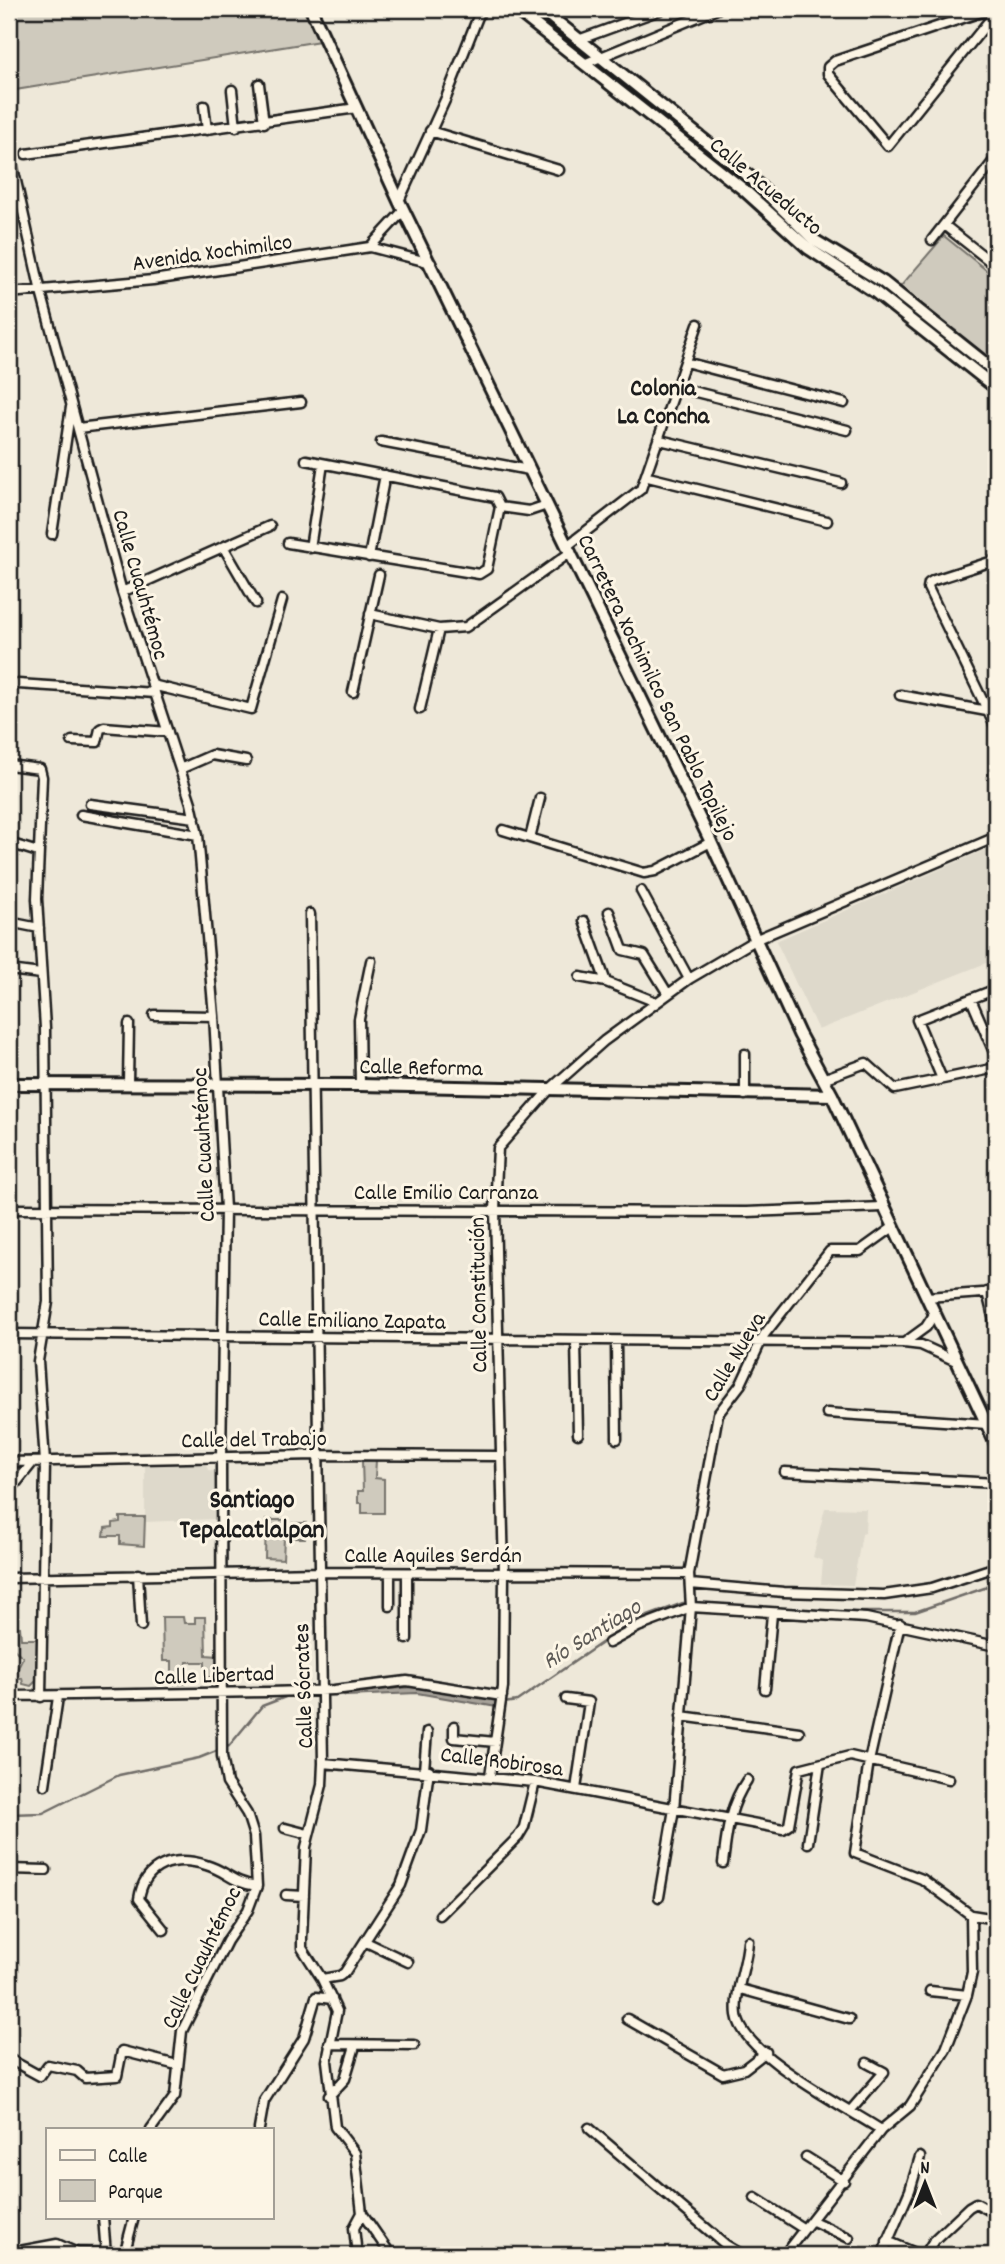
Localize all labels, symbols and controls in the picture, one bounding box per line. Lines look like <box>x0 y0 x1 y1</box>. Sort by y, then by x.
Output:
street label: Calle Acueducto <box>701 130 829 245</box>
street label: Avenida Xochimilco <box>130 227 295 282</box>
district label: Colonia La Concha <box>617 373 710 435</box>
street label: Calle Cuauhtémoc <box>101 506 176 664</box>
street label: Carretera Xochimilco San Pablo Topilejo <box>567 529 745 848</box>
street label: Calle Reforma <box>359 1052 484 1087</box>
street label: Calle Cuauhtémoc <box>185 1067 226 1223</box>
street label: Calle Emilio Carranza <box>354 1178 539 1211</box>
street label: Calle Constitución <box>463 1217 498 1373</box>
street label: Calle Emiliano Zapata <box>258 1304 447 1341</box>
street label: Calle Nueva <box>696 1305 777 1409</box>
street label: Calle del Trabajo <box>181 1424 327 1459</box>
district label: Santiago Tepalcatlalpan <box>179 1483 325 1550</box>
street label: Calle Aquiles Serdán <box>344 1541 522 1574</box>
water label: Río Santiago <box>537 1591 650 1679</box>
street label: Calle Sócrates <box>287 1622 324 1749</box>
street label: Calle Libertad <box>153 1659 275 1696</box>
street label: Calle Robirosa <box>438 1740 566 1788</box>
street label: Calle Cuauhtémoc <box>154 1882 252 2035</box>
legend <box>46 2128 273 2218</box>
text: Calle <box>108 2143 147 2173</box>
north arrow <box>890 2148 960 2218</box>
text: N <box>920 2156 930 2183</box>
text: Parque <box>108 2179 163 2209</box>

